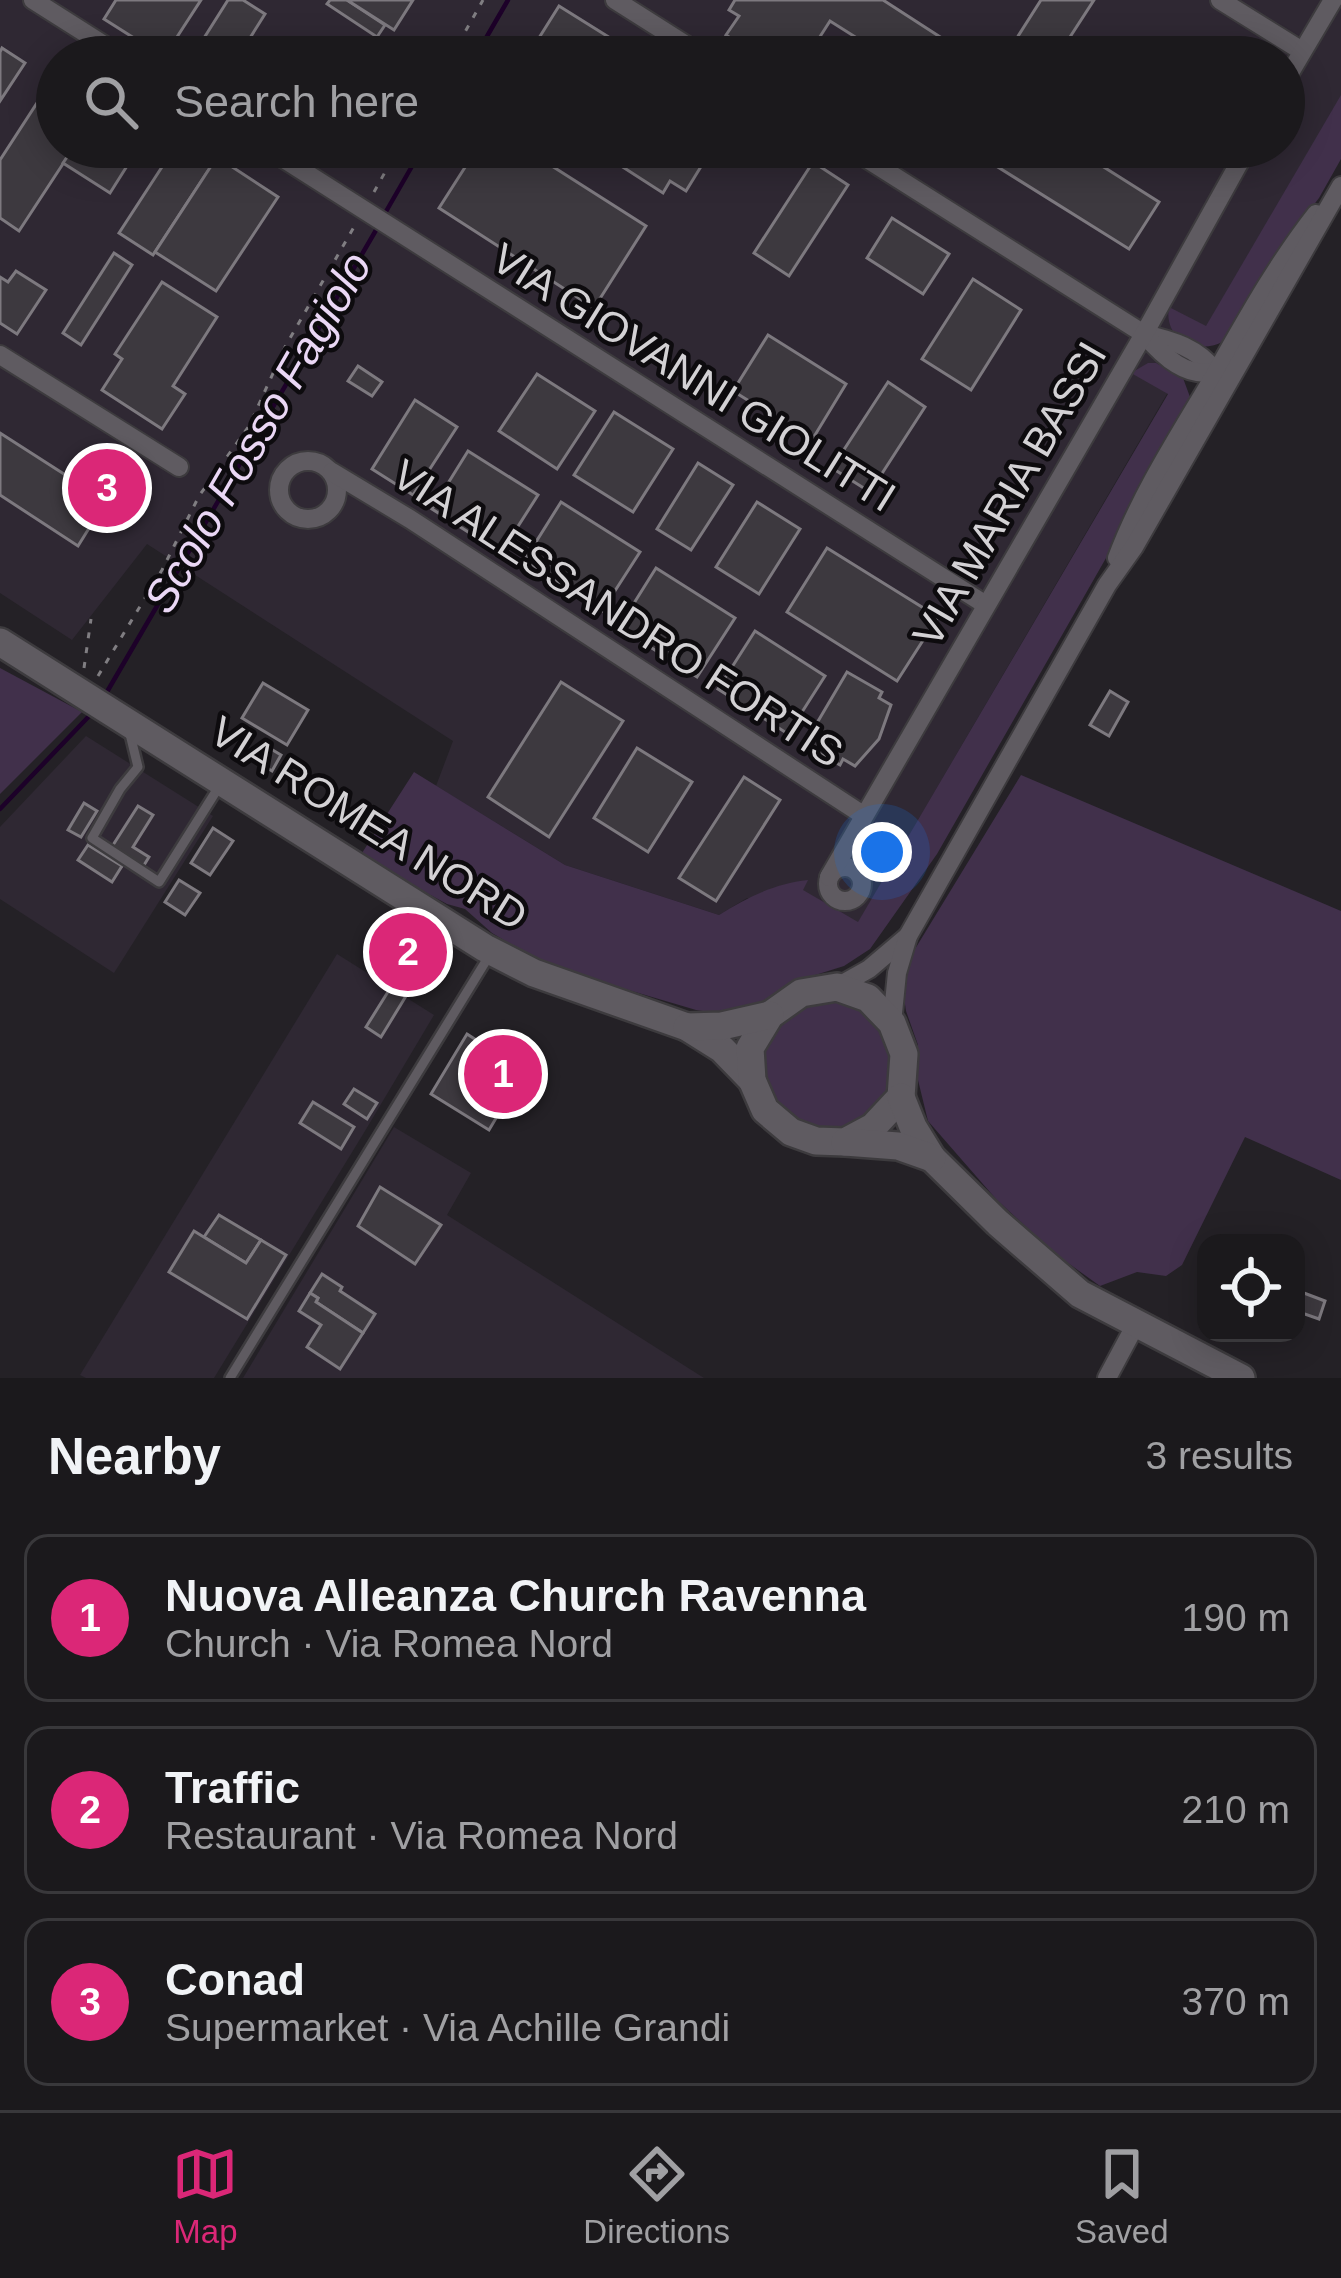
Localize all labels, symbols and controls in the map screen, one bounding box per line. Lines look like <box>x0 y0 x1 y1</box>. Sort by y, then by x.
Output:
search box <box>36 36 1305 168</box>
icon: search <box>78 69 144 135</box>
text: Search here <box>174 76 419 127</box>
street label: VIA GIOVANNI GIOLITTI <box>484 234 904 521</box>
water label: Scolo Fosso Fagiolo <box>133 243 381 622</box>
street label: VIA MARIA BASSI <box>903 334 1116 655</box>
pin: 3 <box>68 443 146 533</box>
street label: VIA ALESSANDRO FORTIS <box>384 450 851 777</box>
street label: VIA ROMEA NORD <box>202 707 536 940</box>
your location <box>852 822 912 882</box>
pin: 2 <box>369 907 447 997</box>
pin: 1 <box>464 1029 542 1119</box>
map controls <box>1197 1234 1305 1342</box>
button: locate <box>1197 1234 1305 1342</box>
text: Nearby <box>48 1428 221 1485</box>
text: 3 results <box>1146 1434 1293 1477</box>
text: Nuova Alleanza Church Ravenna <box>165 1570 866 1621</box>
text: 1 <box>79 1596 101 1639</box>
text: 190 m <box>1182 1596 1290 1639</box>
text: Church · Via Romea Nord <box>165 1622 613 1665</box>
text: Traffic <box>165 1762 300 1813</box>
text: 2 <box>79 1788 101 1831</box>
text: 210 m <box>1182 1788 1290 1831</box>
text: Restaurant · Via Romea Nord <box>165 1814 678 1857</box>
text: Conad <box>165 1954 305 2005</box>
text: 3 <box>79 1980 101 2023</box>
text: 370 m <box>1182 1980 1290 2023</box>
text: Supermarket · Via Achille Grandi <box>165 2006 730 2049</box>
tab: Map <box>172 2141 238 2251</box>
tab: Directions <box>583 2141 730 2251</box>
tab: Saved <box>1075 2141 1169 2251</box>

